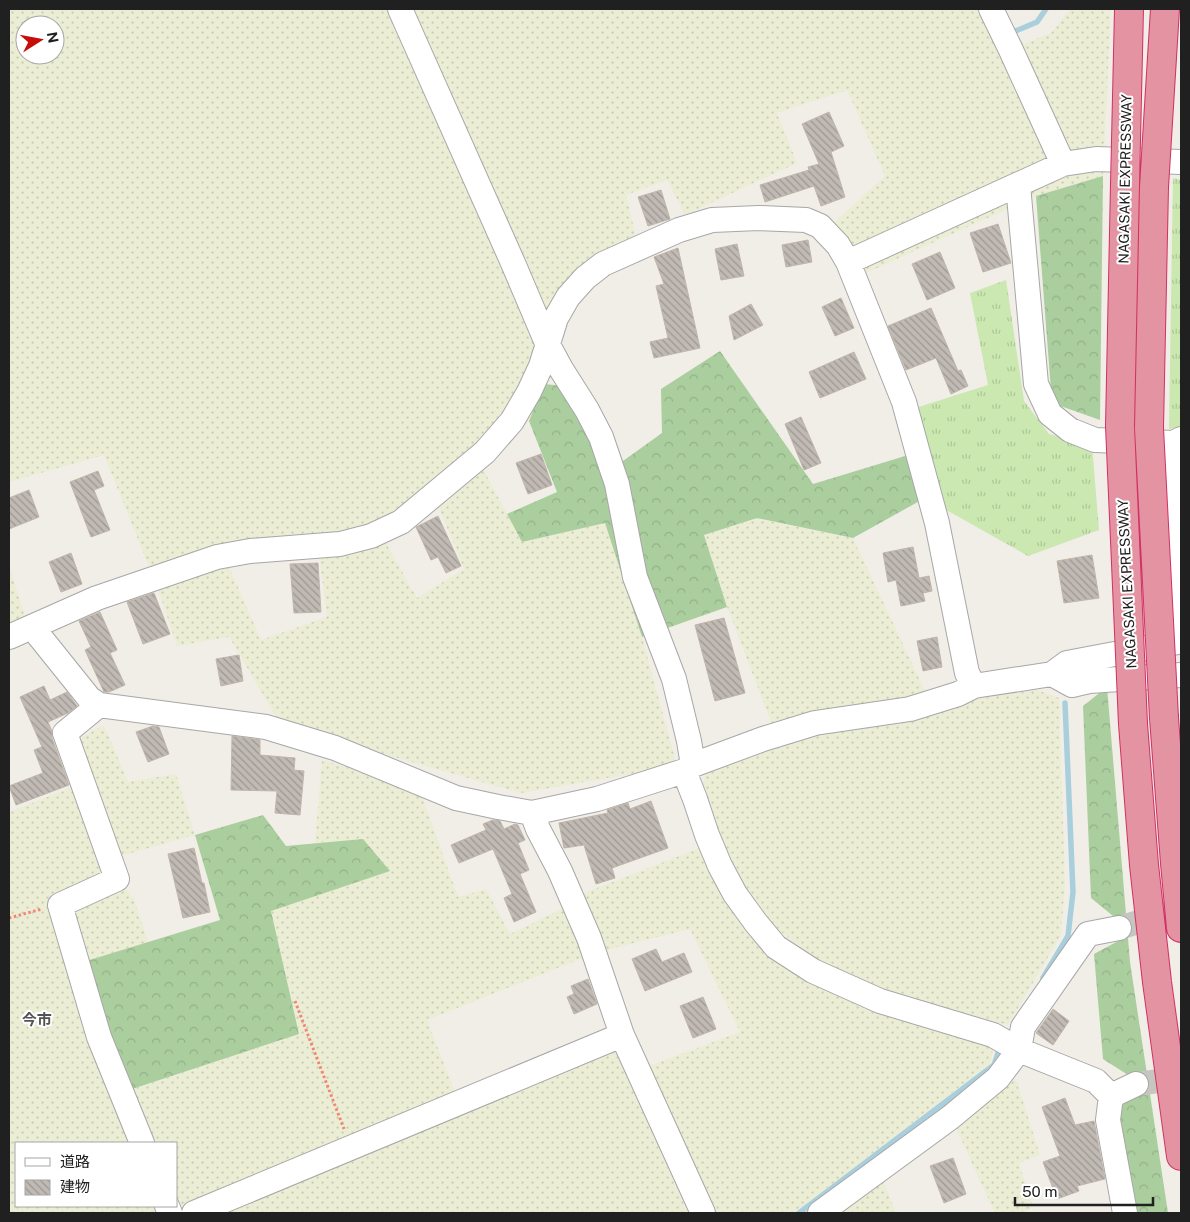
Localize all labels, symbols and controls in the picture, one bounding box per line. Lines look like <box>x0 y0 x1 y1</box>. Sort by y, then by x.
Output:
north arrow <box>15 15 65 65</box>
text: N <box>44 31 62 44</box>
street label: NAGASAKI EXPRESSWAY <box>1116 94 1134 264</box>
street label: NAGASAKI EXPRESSWAY <box>1115 498 1139 669</box>
district label: 今市 <box>22 1011 52 1028</box>
legend <box>15 1142 178 1207</box>
text: 道路 <box>60 1153 90 1170</box>
scale bar <box>1015 1174 1152 1206</box>
text: 建物 <box>60 1178 90 1195</box>
text: 50 m <box>1022 1183 1057 1200</box>

